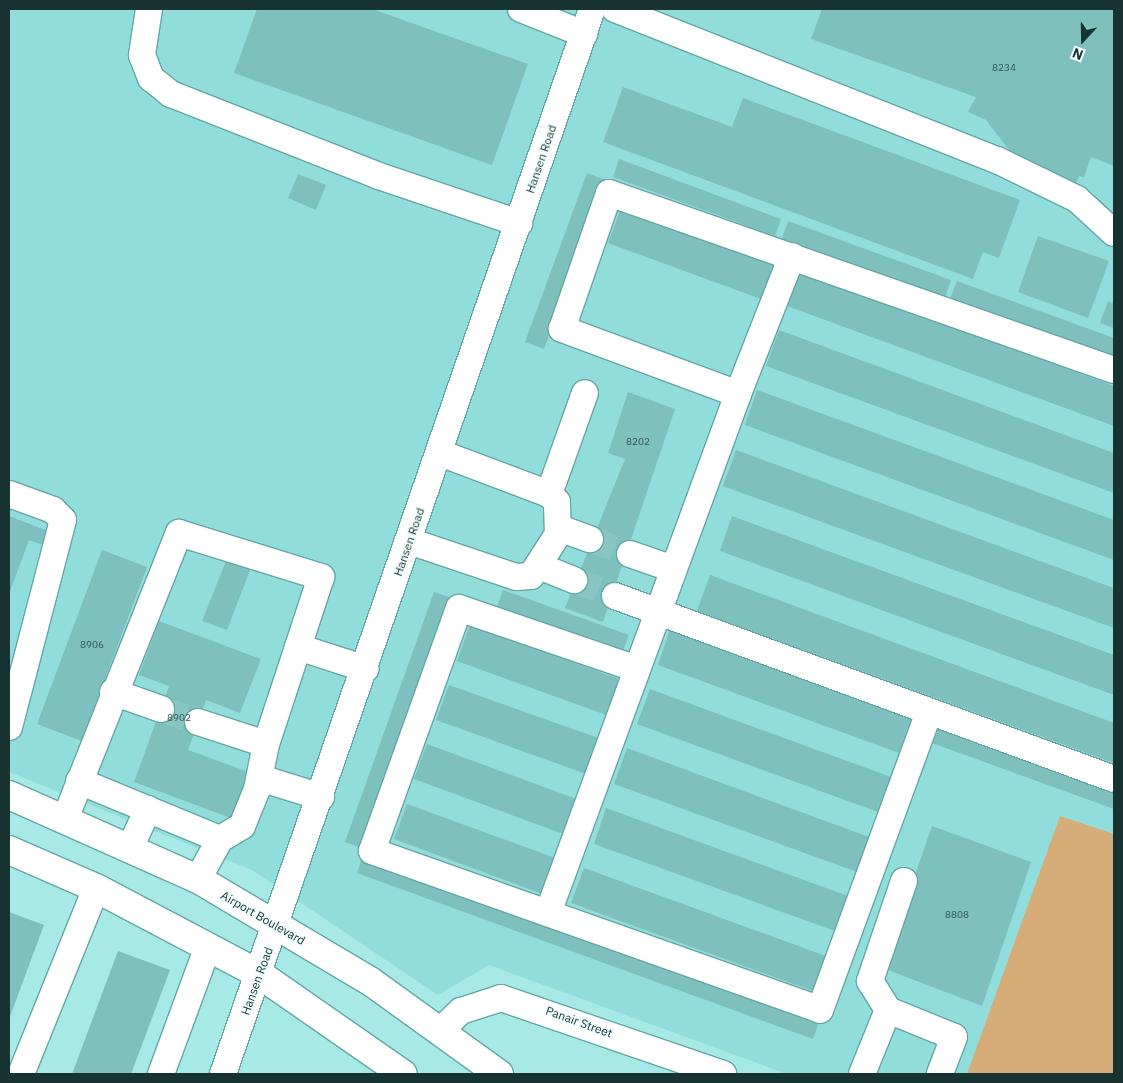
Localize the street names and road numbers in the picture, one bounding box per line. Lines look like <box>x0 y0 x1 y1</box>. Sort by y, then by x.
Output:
street label: Hansen Road <box>523 123 559 195</box>
street label: Hansen Road <box>391 506 427 578</box>
street label: Airport Boulevard <box>218 888 308 948</box>
street label: Hansen Road <box>238 945 276 1017</box>
street label: Panair Street <box>544 1003 614 1041</box>

